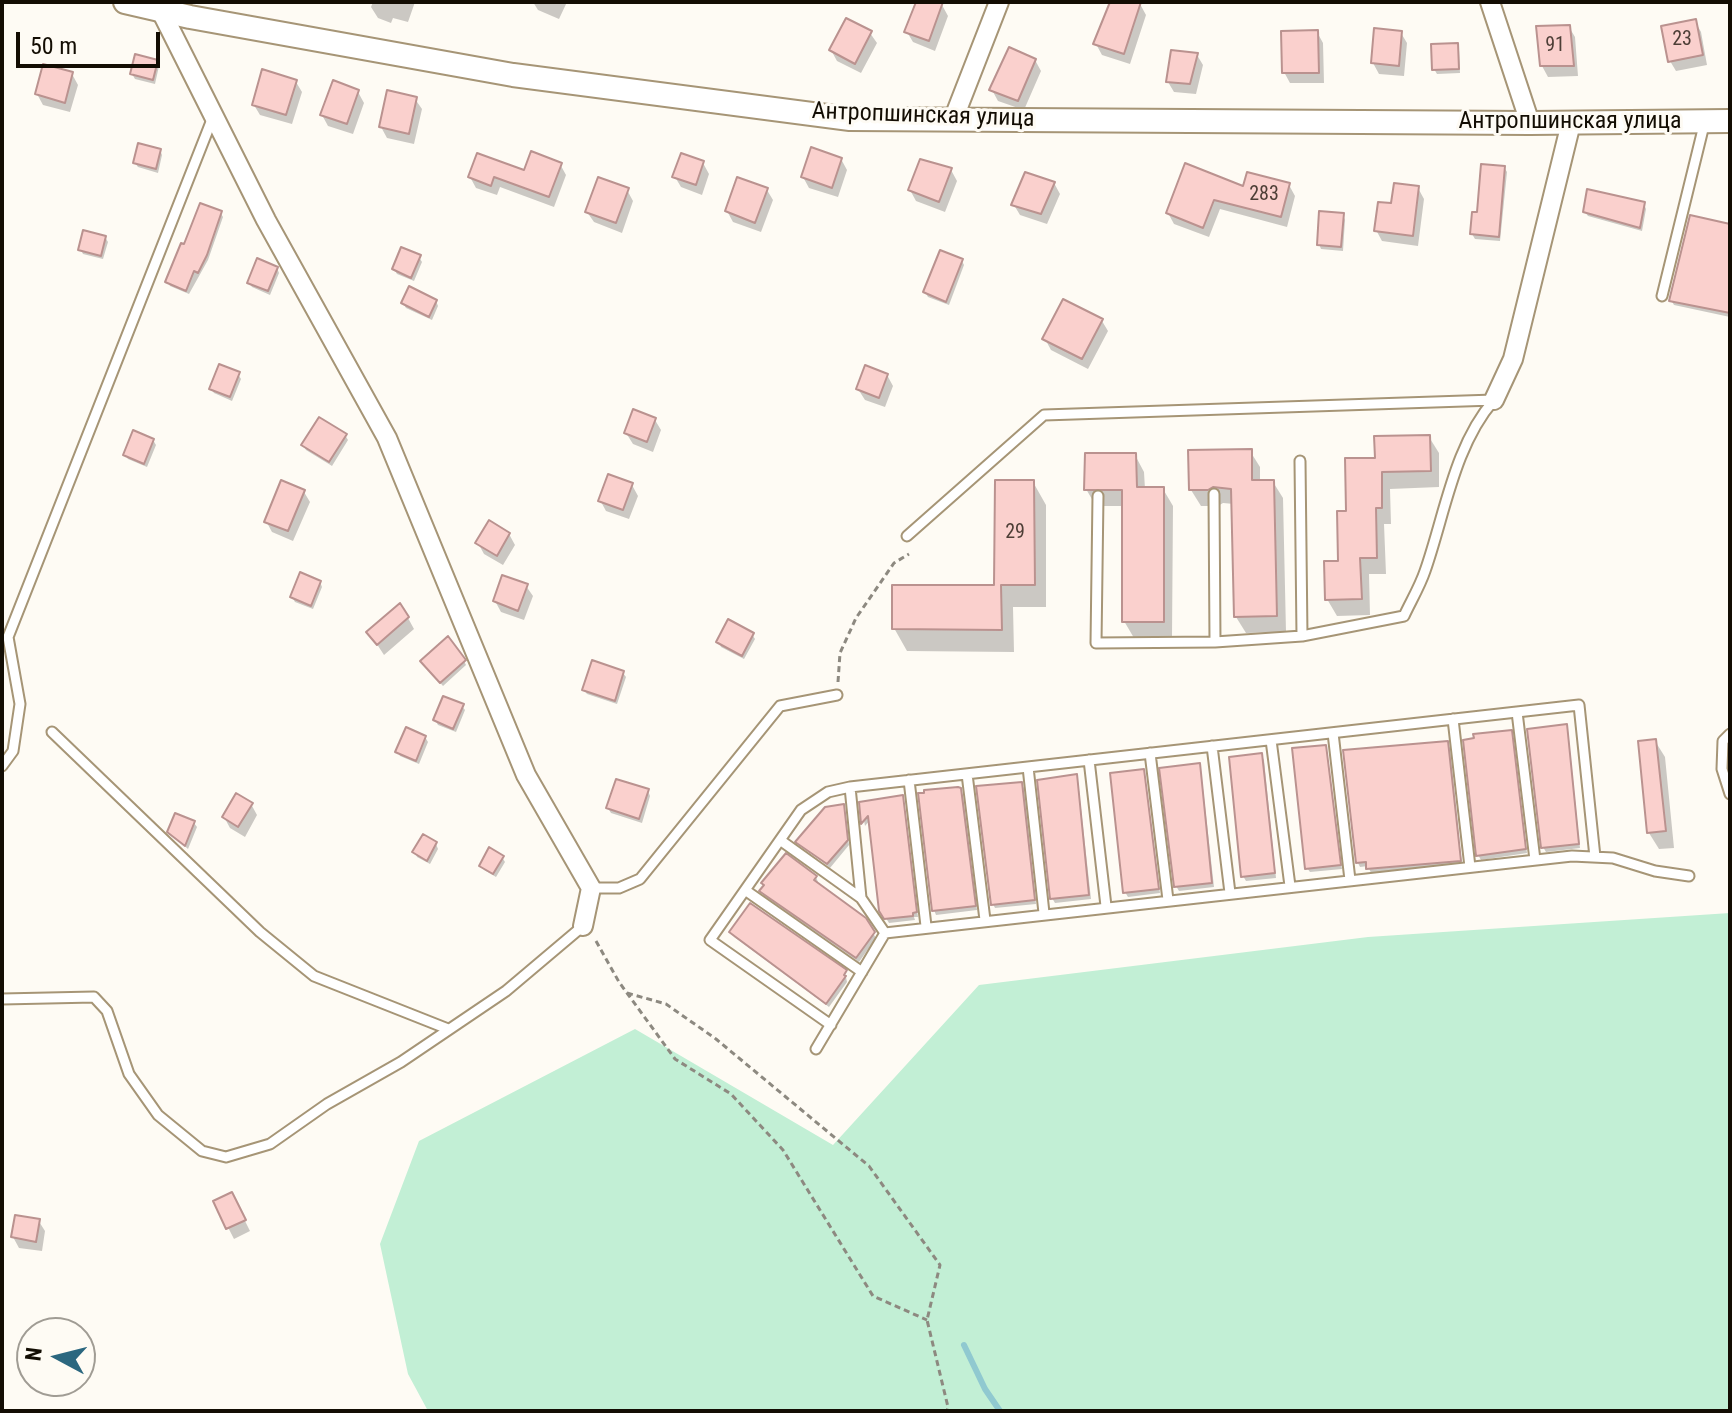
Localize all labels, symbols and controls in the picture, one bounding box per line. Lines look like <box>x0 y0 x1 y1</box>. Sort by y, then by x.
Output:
scale bar <box>20 16 164 66</box>
house number: 23 <box>1672 28 1692 52</box>
text: 50 m <box>30 32 77 60</box>
house number: 91 <box>1545 34 1565 58</box>
street label: Антропшинская улица <box>811 98 1035 134</box>
street label: Антропшинская улица <box>1459 108 1681 136</box>
house number: 283 <box>1249 183 1279 207</box>
house number: 29 <box>1005 521 1025 545</box>
north arrow <box>16 1317 96 1397</box>
text: N <box>20 1346 47 1362</box>

